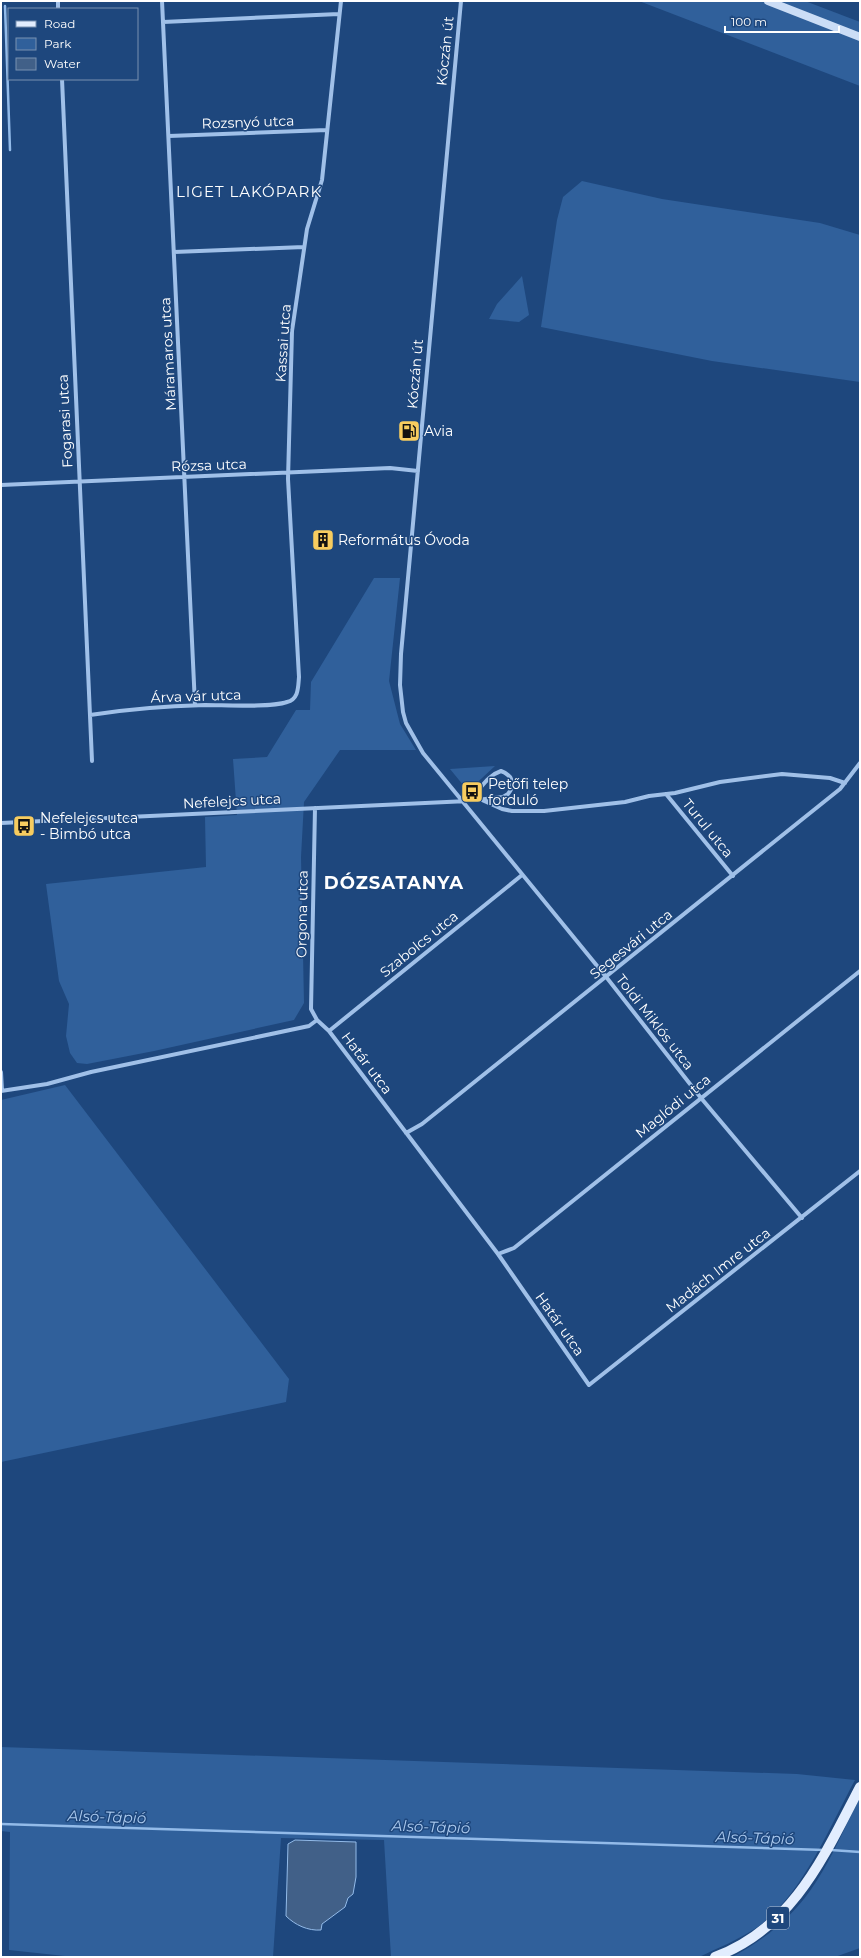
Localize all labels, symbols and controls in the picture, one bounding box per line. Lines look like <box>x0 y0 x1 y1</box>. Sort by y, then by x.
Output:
legend <box>8 8 138 80</box>
scale bar <box>725 8 839 34</box>
text: 100 m <box>731 14 767 29</box>
street label: Kóczán út <box>432 15 458 87</box>
text: Road <box>44 16 75 31</box>
text: Park <box>44 36 72 51</box>
text: Water <box>44 56 81 71</box>
street label: Rozsnyó utca <box>201 111 295 133</box>
district label: LIGET LAKÓPARK <box>176 182 322 201</box>
street label: Máramaros utca <box>156 297 180 411</box>
street label: Kassai utca <box>271 303 295 383</box>
street label: Kóczán út <box>403 338 427 410</box>
street label: Fogarasi utca <box>54 374 76 468</box>
fuel station icon: Avia <box>396 418 422 444</box>
place label: Avia <box>424 422 453 440</box>
street label: Rózsa utca <box>171 455 247 475</box>
building icon: Református Óvoda <box>310 527 336 553</box>
place label: Református Óvoda <box>338 531 470 549</box>
street label: Árva vár utca <box>150 685 242 707</box>
place label: Petőfi telep forduló <box>488 775 568 809</box>
bus stop icon: Petőfi telep forduló <box>459 779 485 805</box>
street label: Nefelejcs utca <box>182 789 282 813</box>
street label: Turul utca <box>679 795 737 861</box>
place label: Nefelejcs utca - Bimbó utca <box>40 809 138 843</box>
bus stop icon: Nefelejcs utca - Bimbó utca <box>11 813 37 839</box>
street label: Orgona utca <box>292 870 312 958</box>
district label: DÓZSATANYA <box>324 872 464 894</box>
street label: Segesvári utca <box>586 905 676 983</box>
street label: Szabolcs utca <box>376 907 462 981</box>
street label: Toldi Miklós utca <box>612 971 698 1073</box>
street label: Határ utca <box>338 1028 396 1098</box>
street label: Maglódi utca <box>632 1070 714 1142</box>
street label: Madách Imre utca <box>662 1224 774 1316</box>
street label: Határ utca <box>532 1289 588 1359</box>
water label: Alsó-Tápió <box>66 1806 147 1827</box>
water label: Alsó-Tápió <box>390 1816 471 1837</box>
water label: Alsó-Tápió <box>714 1827 795 1848</box>
road number: 31 <box>767 1907 789 1929</box>

